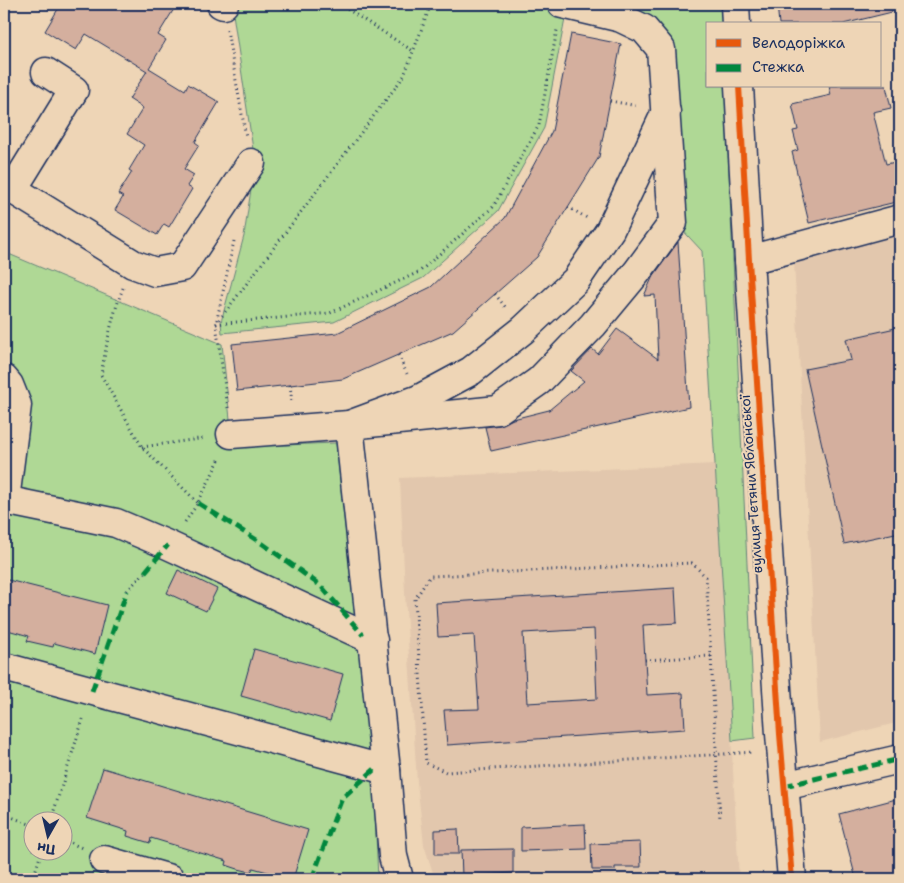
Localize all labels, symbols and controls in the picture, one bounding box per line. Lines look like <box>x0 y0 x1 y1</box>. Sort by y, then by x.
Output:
legend <box>706 22 882 88</box>
text: Велодоріжка <box>752 33 846 53</box>
text: Стежка <box>752 57 805 77</box>
street label: вулиця Тетяни Яблонської <box>736 393 766 574</box>
north arrow <box>22 810 72 860</box>
text: Пн <box>36 839 57 859</box>

